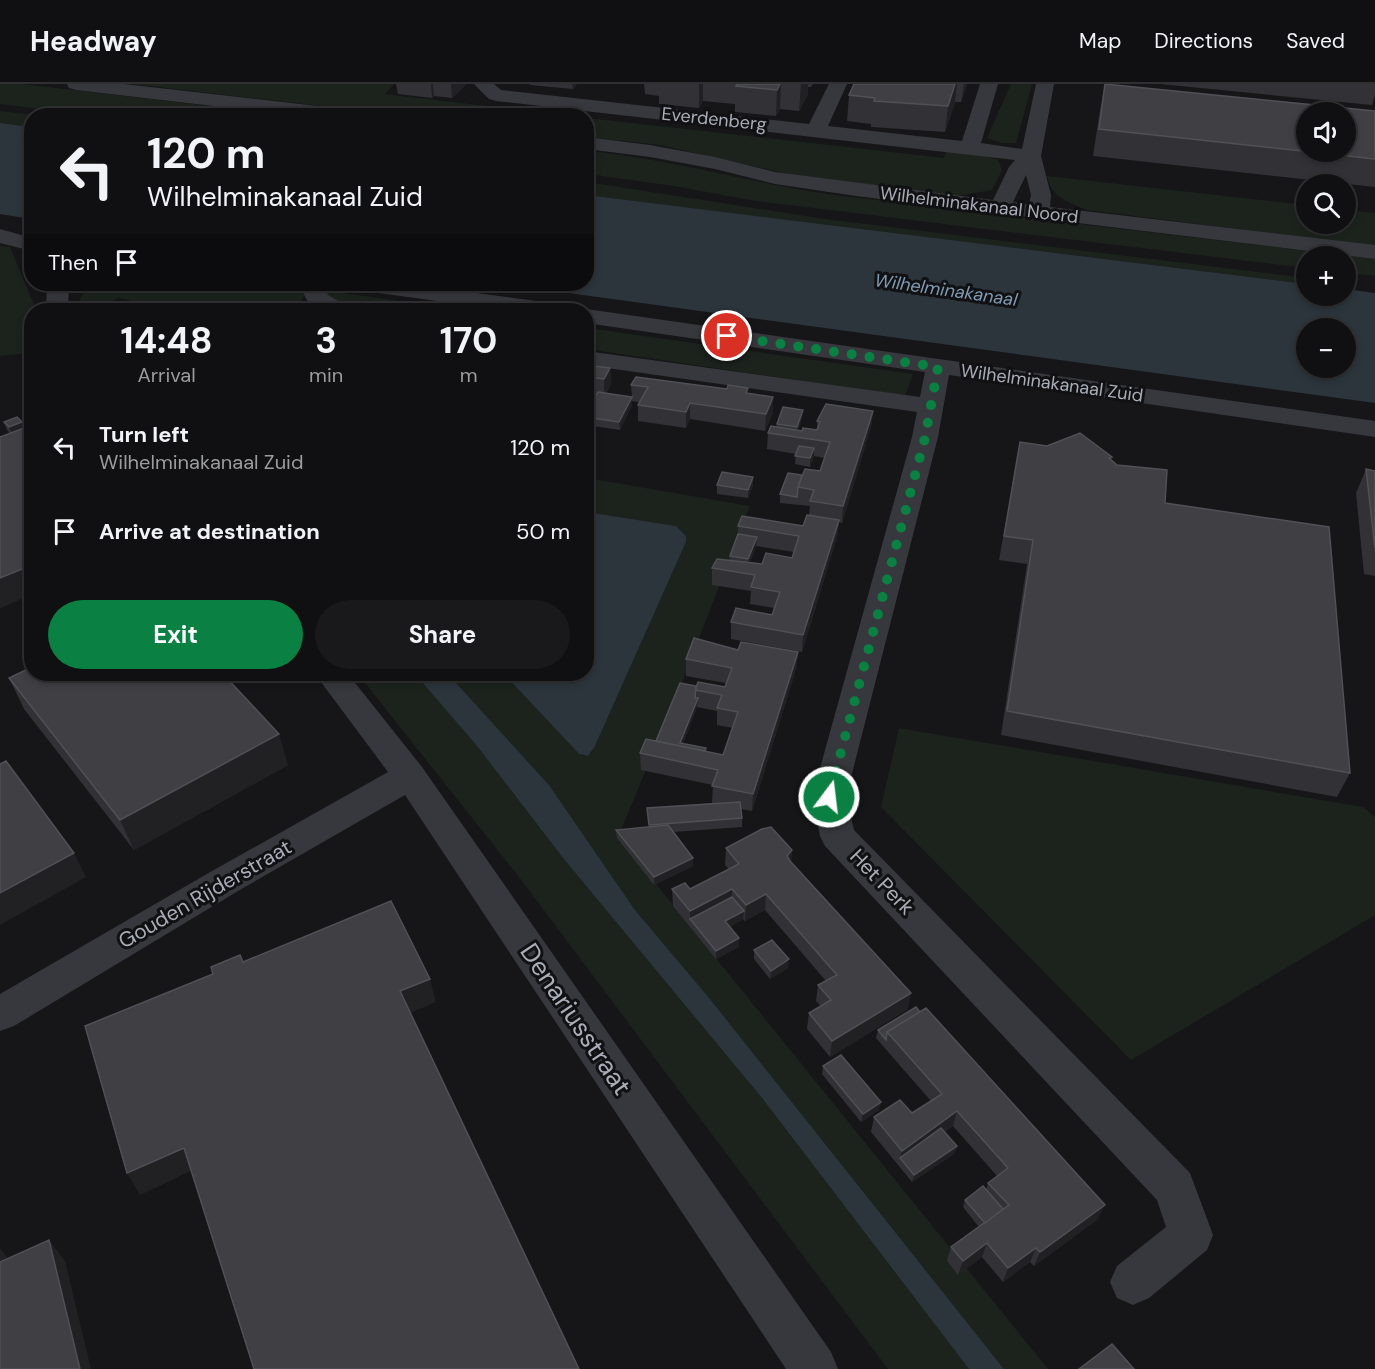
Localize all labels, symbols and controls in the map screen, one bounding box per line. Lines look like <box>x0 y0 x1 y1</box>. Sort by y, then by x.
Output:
text: Headway <box>30 23 157 60</box>
text: Map <box>1079 27 1121 55</box>
text: Directions <box>1154 27 1253 55</box>
text: Saved <box>1286 27 1345 55</box>
street label: Everdenberg <box>660 102 768 136</box>
map controls <box>1296 102 1356 378</box>
button: sound <box>1296 102 1356 162</box>
text: 120 m <box>147 126 265 181</box>
icon: left <box>48 132 126 210</box>
button: search <box>1296 174 1356 234</box>
text: Wilhelminakanaal Zuid <box>147 179 423 214</box>
street label: Wilhelminakanaal Noord <box>878 181 1080 229</box>
icon: arrive <box>110 246 143 279</box>
button: + <box>1296 246 1356 306</box>
text: Then <box>48 248 98 277</box>
water label: Wilhelminakanaal <box>873 268 1020 312</box>
pin <box>701 310 752 361</box>
text: 14:48 <box>121 317 212 364</box>
text: 3 <box>315 317 337 364</box>
text: 170 <box>440 317 497 364</box>
button: − <box>1296 318 1356 378</box>
icon: arrive <box>710 319 743 352</box>
street label: Wilhelminakanaal Zuid <box>959 358 1145 408</box>
text: Arrival <box>137 362 196 388</box>
text: min <box>309 362 343 388</box>
text: m <box>460 362 477 388</box>
text: Turn left <box>99 420 189 449</box>
icon: left <box>48 431 81 464</box>
text: 120 m <box>510 433 570 462</box>
text: Wilhelminakanaal Zuid <box>99 449 303 475</box>
icon: arrive <box>48 515 81 548</box>
text: Arrive at destination <box>99 517 320 546</box>
text: 50 m <box>516 517 570 546</box>
button: Exit <box>48 600 303 669</box>
button: Share <box>315 600 570 669</box>
position arrow <box>797 765 861 829</box>
street label: Gouden Rijderstraat <box>113 833 297 955</box>
street label: Het Perk <box>844 843 921 921</box>
street label: Denariusstraat <box>513 937 639 1101</box>

